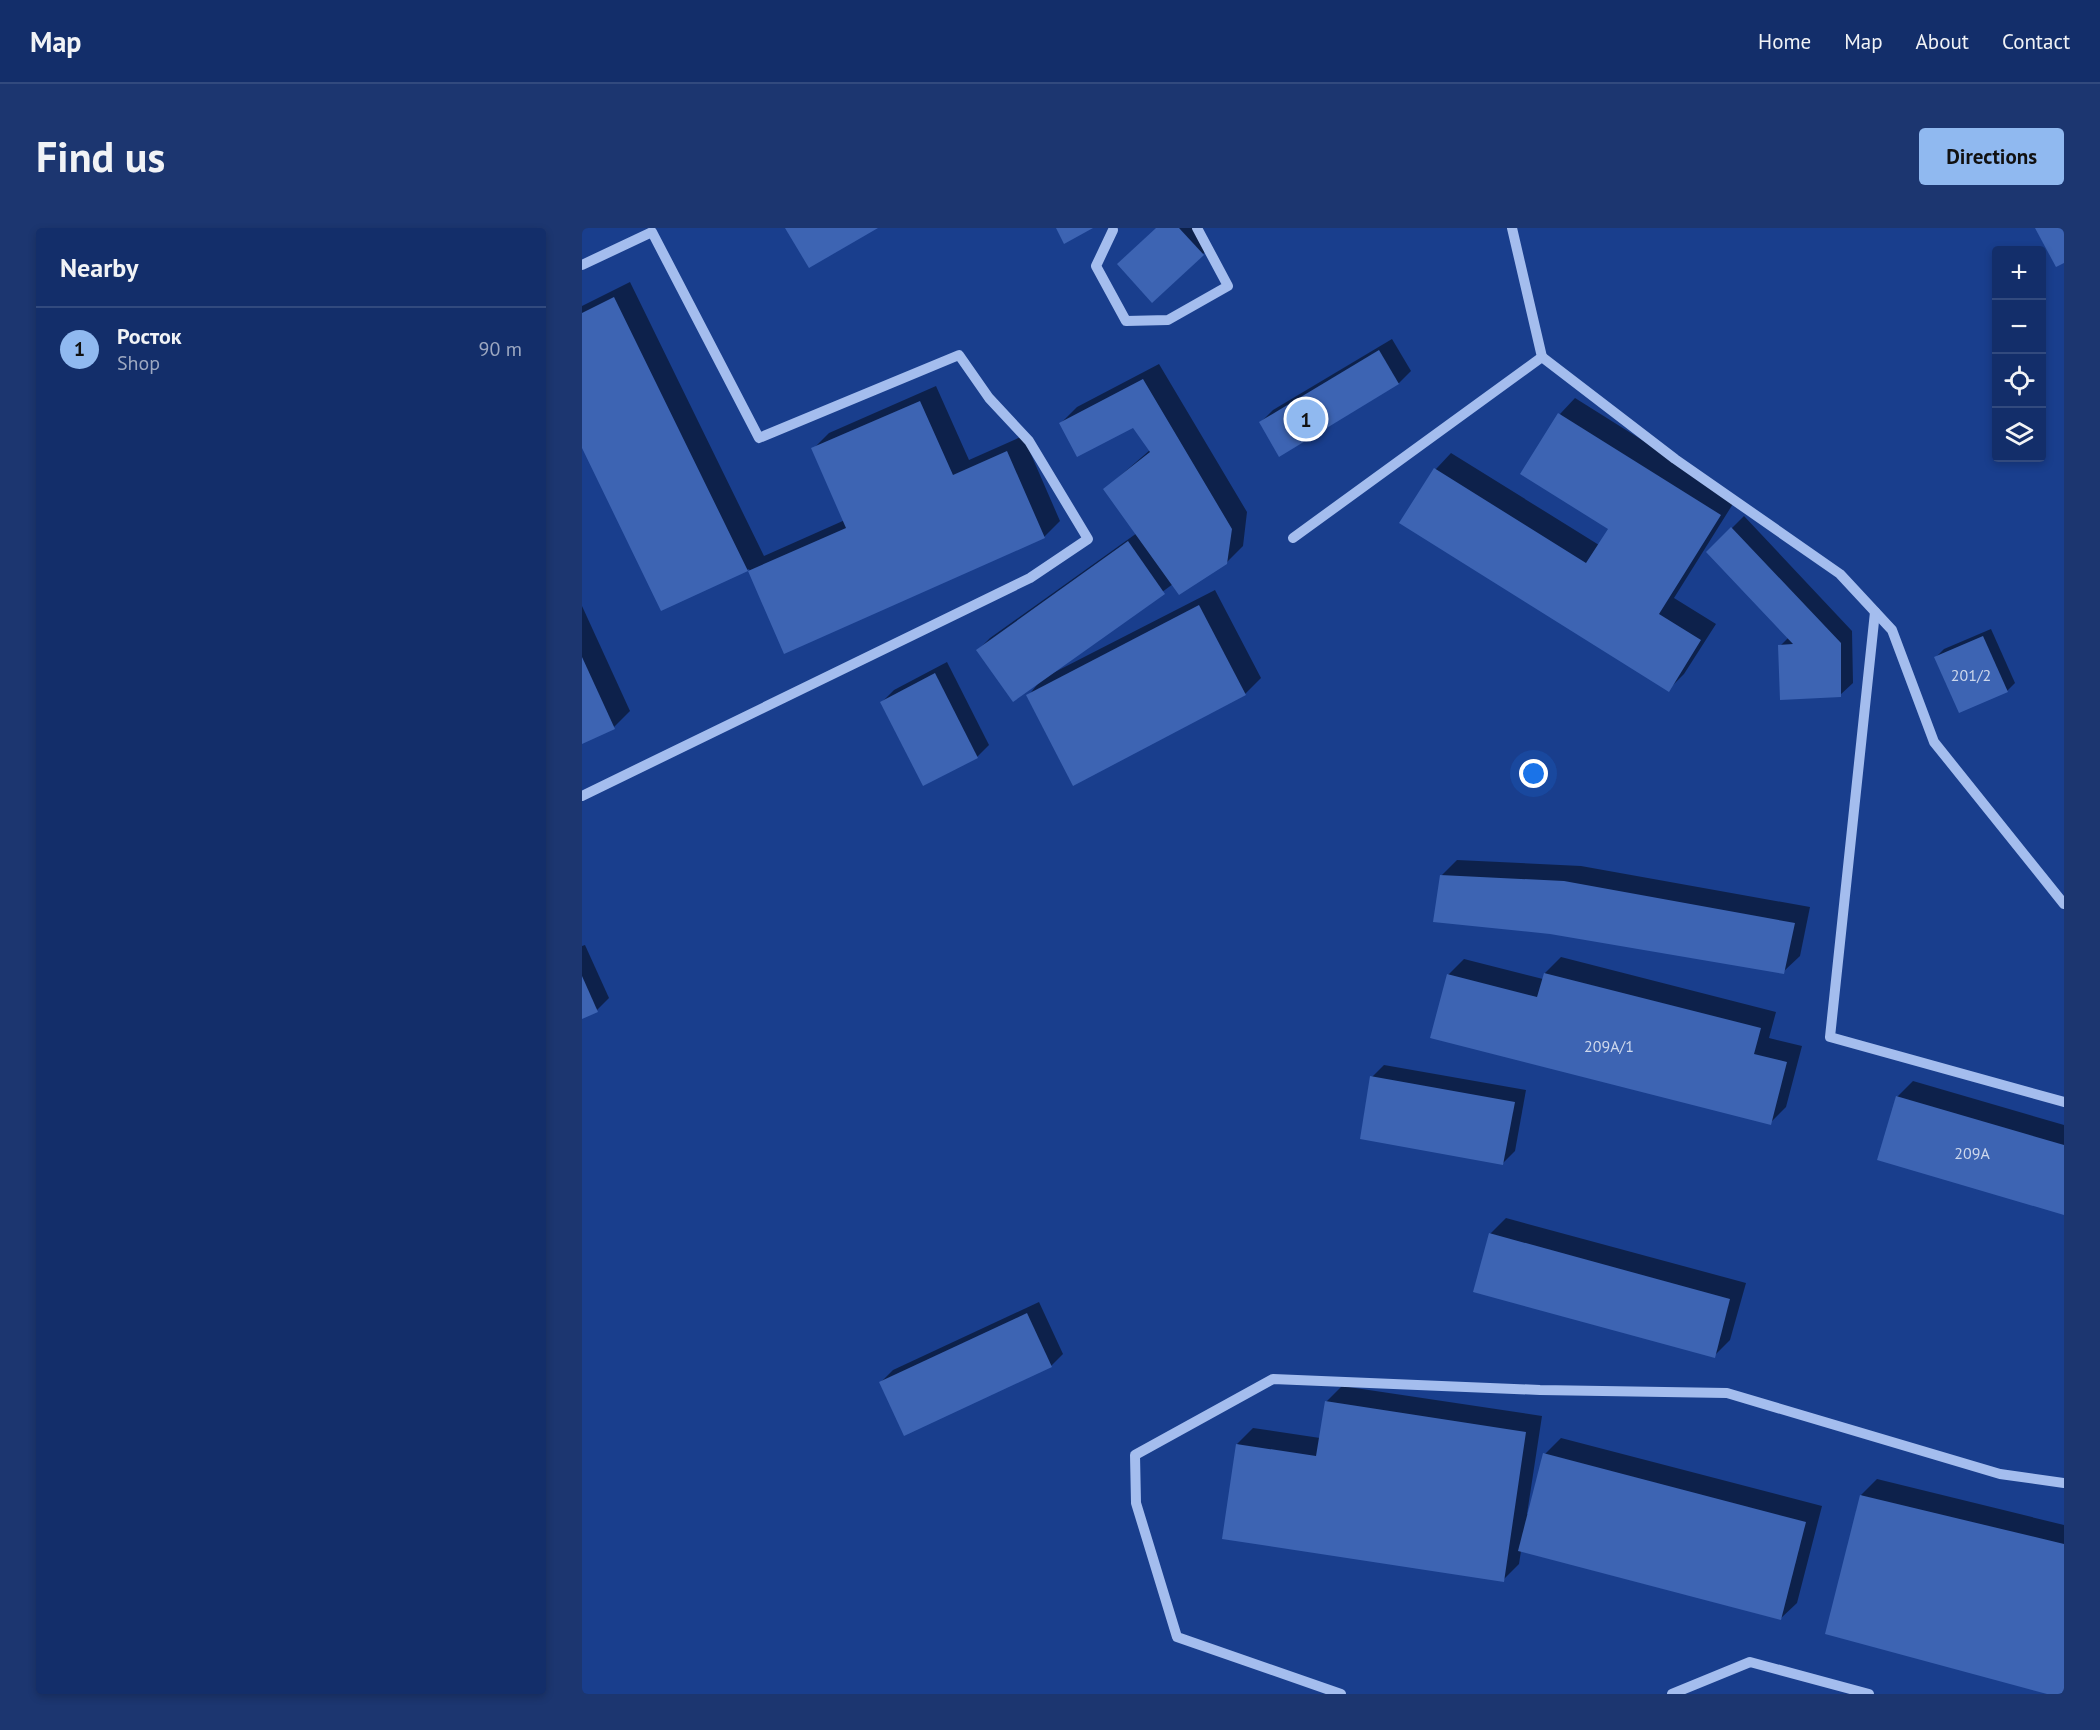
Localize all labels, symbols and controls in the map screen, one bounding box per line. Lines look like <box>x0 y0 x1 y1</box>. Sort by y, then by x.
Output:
text: Map <box>30 23 81 60</box>
text: Home <box>1758 28 1811 55</box>
text: Map <box>1844 28 1883 55</box>
text: About <box>1916 28 1969 55</box>
text: Contact <box>2002 28 2070 55</box>
button: Directions <box>1919 128 2064 185</box>
text: Find us <box>36 129 165 184</box>
map controls <box>1992 246 2046 462</box>
button: + <box>1992 246 2046 300</box>
text: Nearby <box>60 251 138 284</box>
button: − <box>1992 300 2046 354</box>
text: Росток <box>117 322 182 350</box>
text: 1 <box>74 336 85 362</box>
text: 90 m <box>479 336 522 362</box>
text: Shop <box>117 350 160 376</box>
button: locate <box>1992 354 2046 408</box>
pin: 1 <box>1286 396 1326 441</box>
button: layers <box>1992 408 2046 462</box>
house number: 201/2 <box>1951 665 1991 685</box>
your location <box>1519 759 1548 788</box>
house number: 209А/1 <box>1584 1036 1634 1056</box>
house number: 209А <box>1954 1143 1990 1163</box>

